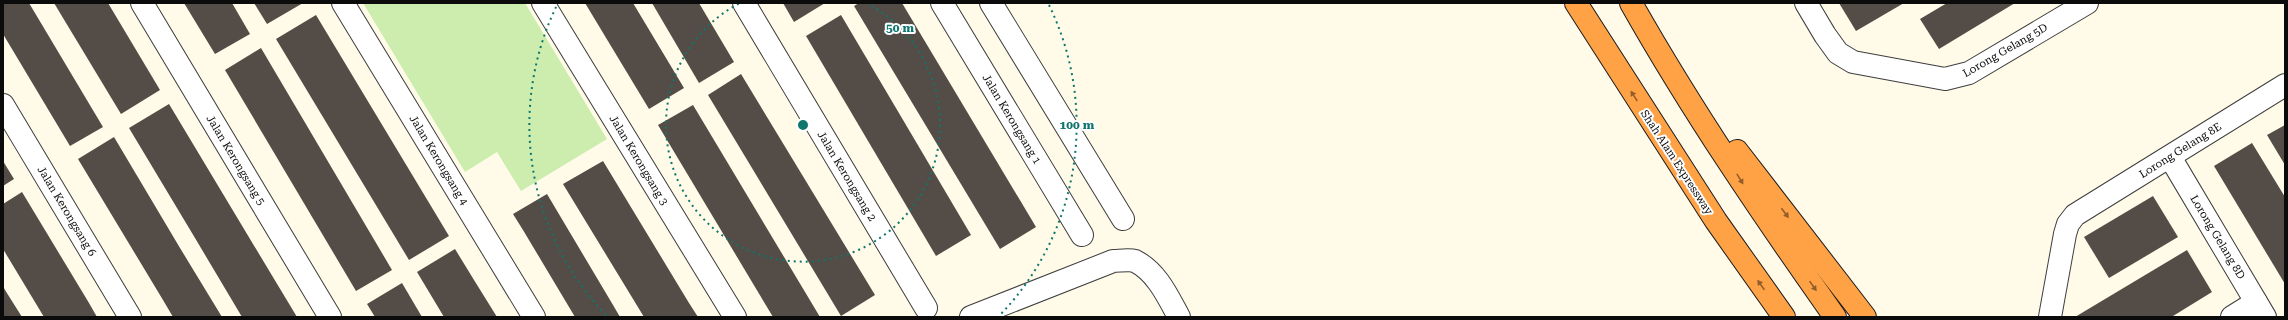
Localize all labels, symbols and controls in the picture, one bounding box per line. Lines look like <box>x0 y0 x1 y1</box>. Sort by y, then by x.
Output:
text: 50 m <box>886 21 914 35</box>
street label: Lorong Gelang 5D <box>1961 21 2050 80</box>
street label: Jalan Kerongsang 1 <box>980 72 1044 167</box>
one-way arrow <box>1631 90 1638 102</box>
street label: Shah Alam Expressway <box>1638 107 1716 218</box>
street label: Jalan Kerongsang 5 <box>204 113 268 208</box>
street label: Jalan Kerongsang 4 <box>407 113 471 208</box>
street label: Jalan Kerongsang 3 <box>607 113 671 208</box>
centre of rings <box>796 118 810 132</box>
text: 100 m <box>1060 118 1095 132</box>
street label: Lorong Gelang 8E <box>2137 120 2224 181</box>
street label: Jalan Kerongsang 2 <box>815 129 879 224</box>
street label: Jalan Kerongsang 6 <box>35 164 99 259</box>
one-way arrow <box>1736 174 1744 184</box>
street label: Lorong Gelang 8D <box>2187 193 2248 282</box>
one-way arrow <box>1781 207 1789 218</box>
one-way arrow <box>1757 280 1765 291</box>
one-way arrow <box>1809 281 1817 292</box>

